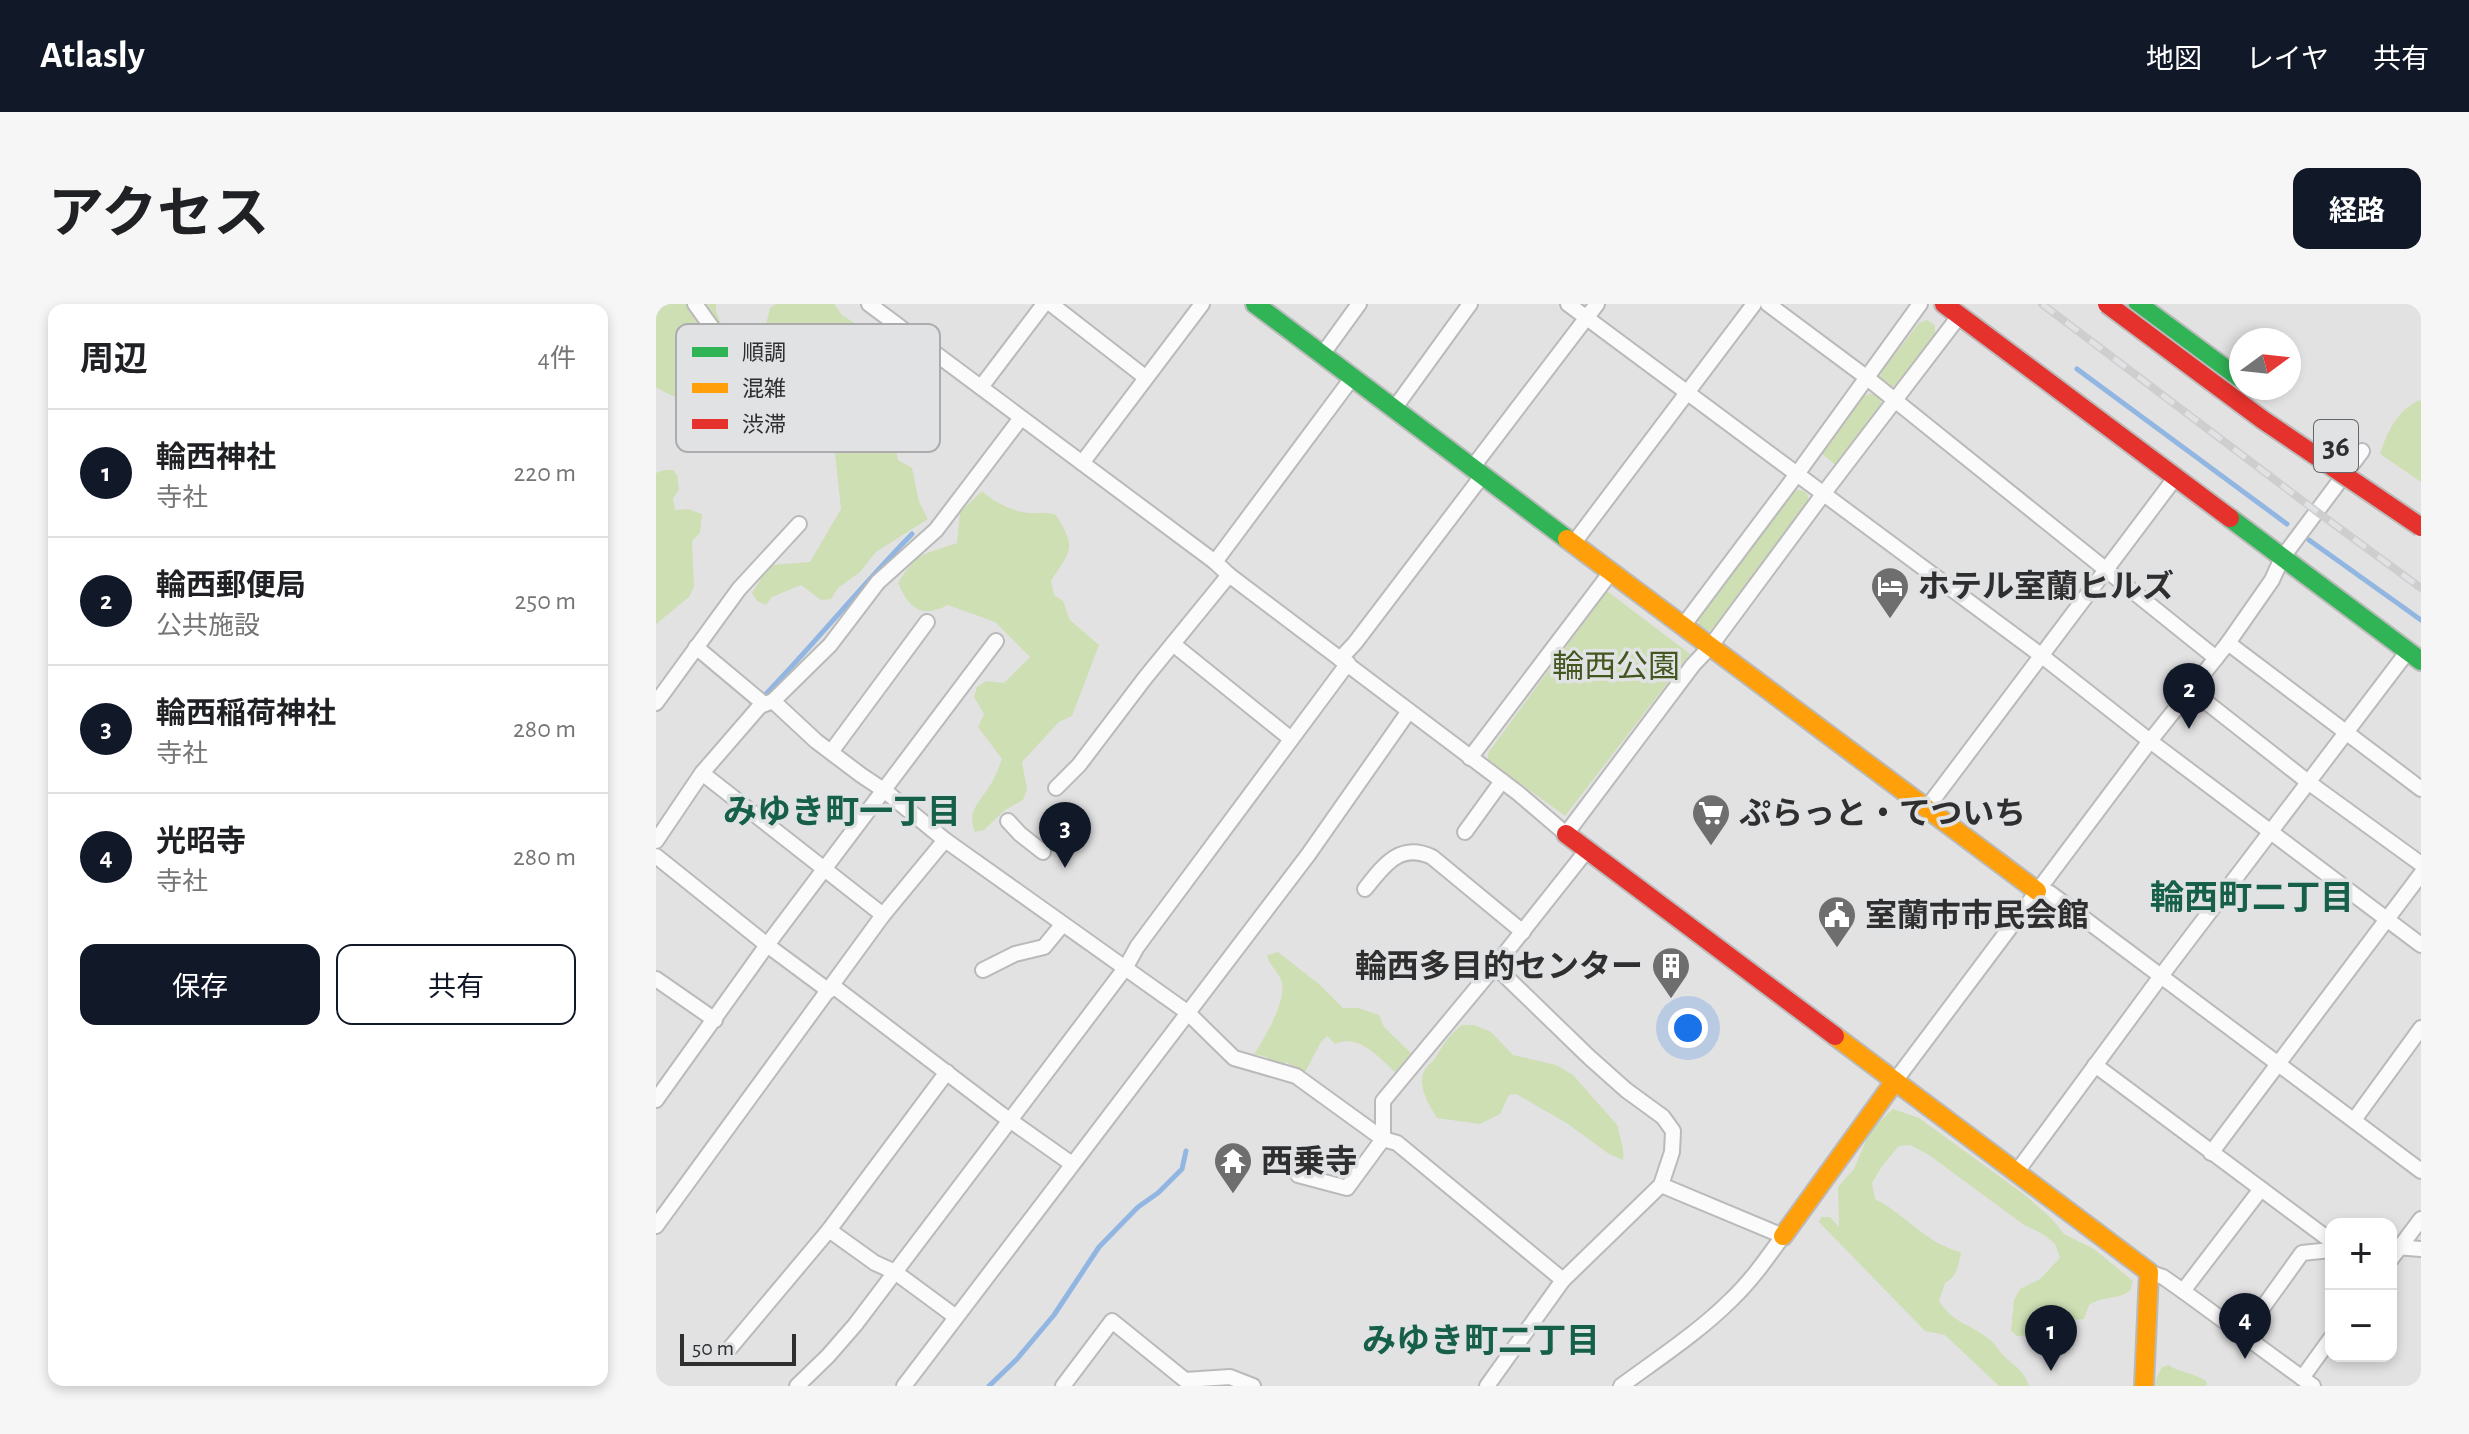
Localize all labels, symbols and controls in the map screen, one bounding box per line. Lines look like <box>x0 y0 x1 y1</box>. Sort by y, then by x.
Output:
text: Atlasly <box>40 37 145 75</box>
text: 地図 <box>2146 46 2202 74</box>
text: レイヤ <box>2246 46 2329 74</box>
text: 共有 <box>2373 46 2429 74</box>
button: 経路 <box>2293 168 2421 249</box>
text: アクセス <box>48 187 269 243</box>
legend <box>676 324 940 452</box>
north arrow <box>2229 328 2301 400</box>
text: 順調 <box>742 342 786 364</box>
text: 周辺 <box>80 343 148 377</box>
text: 4件 <box>537 346 576 372</box>
text: 混雑 <box>742 377 786 400</box>
text: 渋滞 <box>742 413 786 436</box>
road number: 36 <box>2314 420 2358 472</box>
text: 輪西神社 <box>156 443 276 473</box>
text: 1 <box>101 460 111 486</box>
text: 220 m <box>514 460 576 486</box>
text: 寺社 <box>156 485 208 511</box>
hotel icon: ホテル室蘭ヒルズ <box>1869 565 1911 620</box>
place label: ホテル室蘭ヒルズ <box>1918 569 2174 603</box>
text: 輪西郵便局 <box>156 571 306 601</box>
text: 2 <box>100 588 112 614</box>
text: 250 m <box>514 588 576 614</box>
text: 公共施設 <box>156 613 260 639</box>
park label: 輪西公園 <box>1552 650 1680 683</box>
pin: 2 <box>2163 663 2215 729</box>
text: 輪西稲荷神社 <box>156 699 336 729</box>
text: 3 <box>100 716 112 742</box>
text: 280 m <box>513 716 576 742</box>
text: 寺社 <box>156 741 208 767</box>
supermarket icon: ぷらっと・てついち <box>1690 792 1732 847</box>
district label: みゆき町一丁目 <box>723 795 961 830</box>
place label: ぷらっと・てついち <box>1739 798 2026 830</box>
pin: 3 <box>1039 802 1091 868</box>
text: 光昭寺 <box>156 827 246 857</box>
text: 4 <box>99 844 113 870</box>
text: 280 m <box>513 844 576 870</box>
text: 寺社 <box>156 869 208 895</box>
district label: 輪西町二丁目 <box>2150 880 2354 916</box>
public building icon: 室蘭市市民会館 <box>1816 894 1858 949</box>
place label: 室蘭市市民会館 <box>1865 898 2089 932</box>
button: 保存 <box>80 944 320 1025</box>
button: 共有 <box>336 944 576 1025</box>
building icon: 輪西多目的センター <box>1650 945 1692 1000</box>
place label: 輪西多目的センター <box>1355 949 1643 983</box>
your location <box>1668 1008 1708 1048</box>
temple icon: 西乗寺 <box>1212 1140 1254 1195</box>
place label: 西乗寺 <box>1261 1144 1357 1178</box>
map controls <box>2325 1218 2397 1362</box>
button: + <box>2325 1218 2397 1290</box>
button: − <box>2325 1290 2397 1362</box>
pin: 4 <box>2219 1293 2271 1359</box>
pin: 1 <box>2025 1305 2077 1371</box>
district label: みゆき町二丁目 <box>1362 1324 1600 1359</box>
scale bar <box>680 1330 796 1366</box>
text: 50 m <box>692 1337 734 1359</box>

